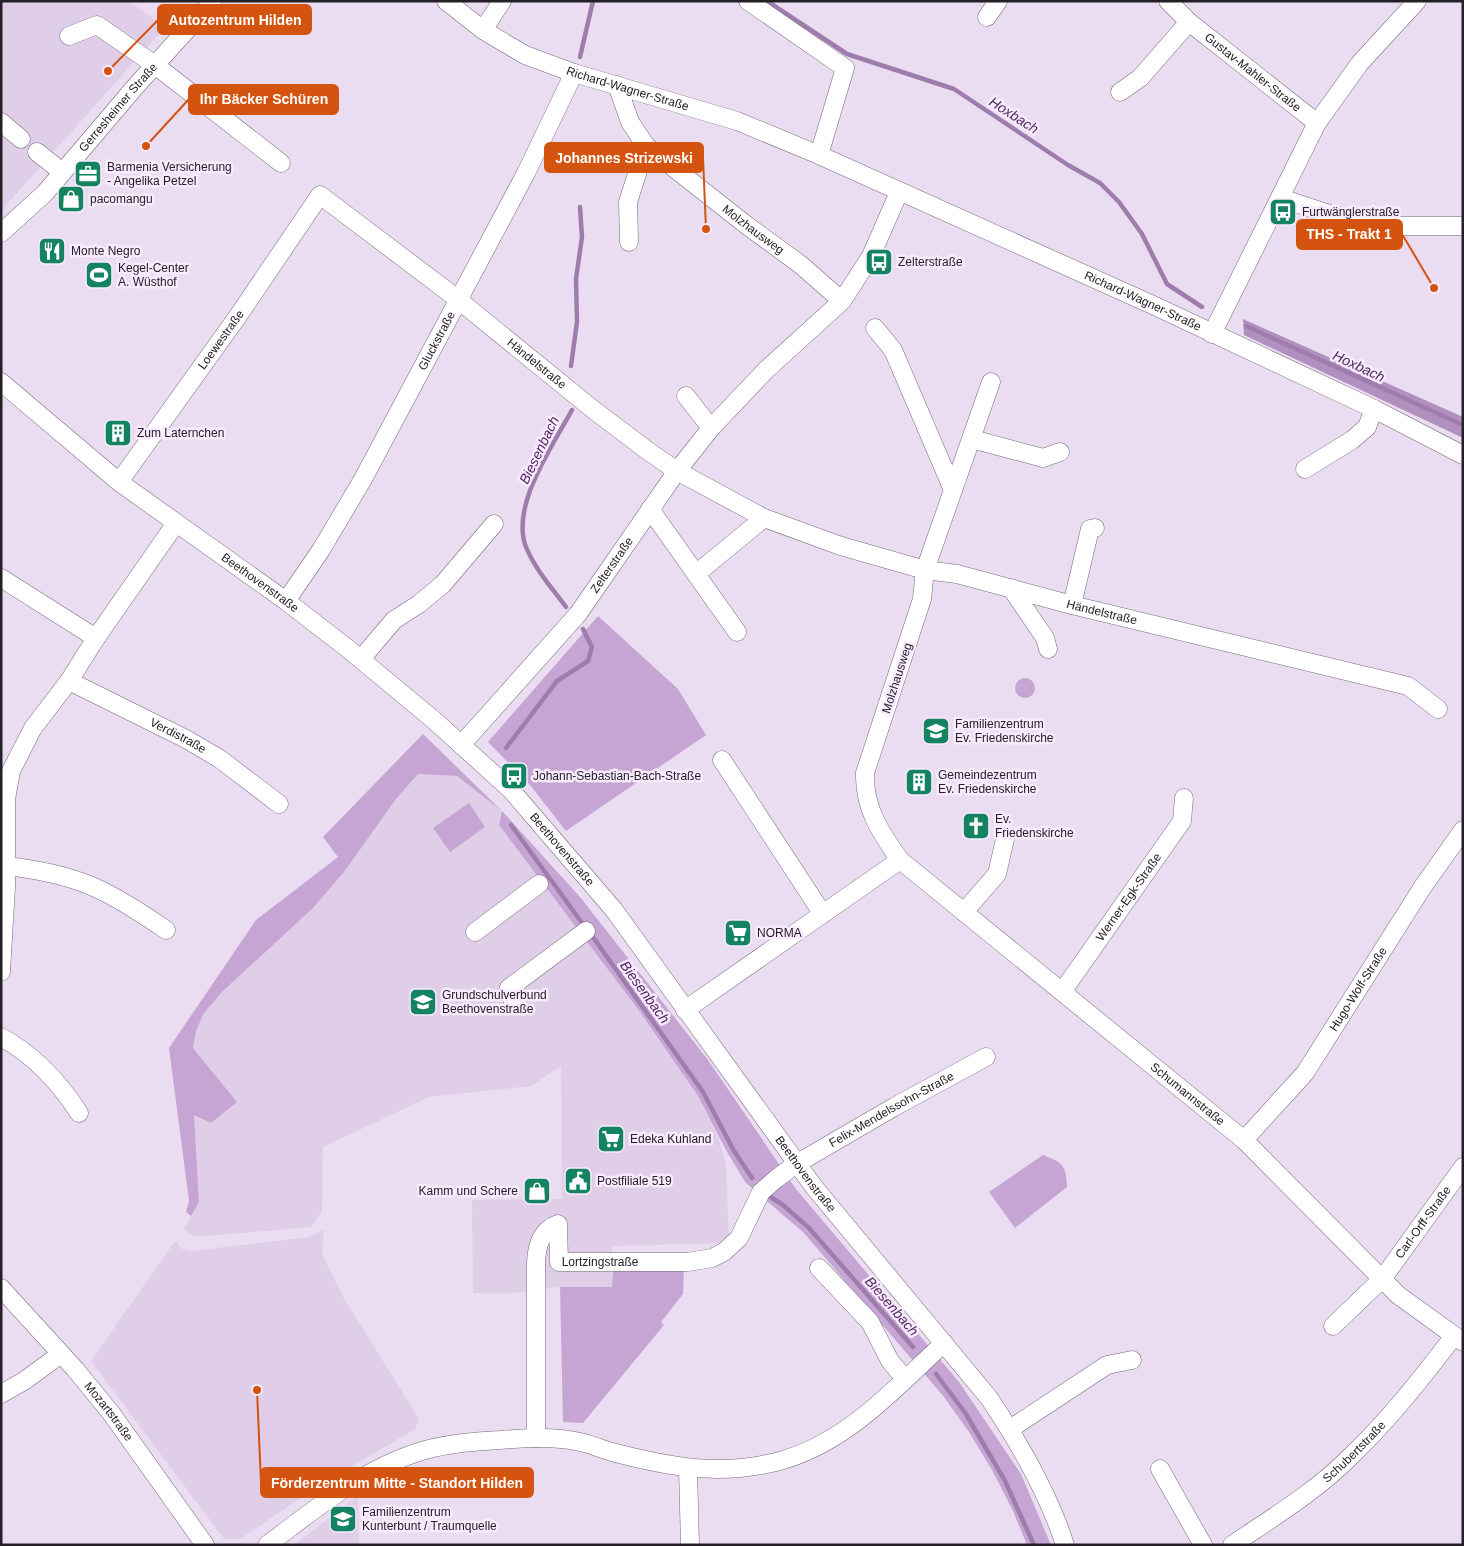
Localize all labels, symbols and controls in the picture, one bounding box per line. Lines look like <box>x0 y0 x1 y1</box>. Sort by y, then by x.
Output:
callout: Autozentrum Hilden <box>158 5 311 34</box>
text: Autozentrum Hilden <box>169 12 302 28</box>
street label: Gustav-Mahler-Straße <box>1202 30 1304 115</box>
street label: Gerresheimer Straße <box>76 60 160 155</box>
street label: Richard-Wagner-Straße <box>564 64 691 114</box>
callout: Ihr Bäcker Schüren <box>189 85 338 114</box>
text: Ihr Bäcker Schüren <box>200 91 328 107</box>
water label: Hoxbach <box>986 93 1042 137</box>
callout: Johannes Strizewski <box>545 143 703 172</box>
text: Johannes Strizewski <box>555 150 693 166</box>
office icon: Barmenia Versicherung - Angelika Petzel <box>73 159 103 189</box>
place label: Barmenia Versicherung - Angelika Petzel <box>107 160 232 188</box>
shop icon: pacomangu <box>56 184 86 214</box>
place label: pacomangu <box>90 192 153 206</box>
bus stop icon: Furtwänglerstraße <box>1268 197 1298 227</box>
street label: Molzhausweg <box>720 202 787 257</box>
place label: Furtwänglerstraße <box>1302 205 1400 219</box>
callout: THS - Trakt 1 <box>1297 220 1402 249</box>
text: THS - Trakt 1 <box>1306 226 1392 242</box>
restaurant icon: Monte Negro <box>37 236 67 266</box>
place label: Monte Negro <box>71 244 141 258</box>
bus stop icon: Zelterstraße <box>864 247 894 277</box>
place label: Zelterstraße <box>898 255 963 269</box>
sports icon: Kegel-Center A. Wüsthof <box>84 260 114 290</box>
place label: Kegel-Center A. Wüsthof <box>118 261 189 289</box>
street label: Richard-Wagner-Straße <box>1082 268 1204 334</box>
street label: Loewestraße <box>195 307 247 372</box>
street label: Gluckstraße <box>415 309 458 373</box>
street label: Händelstraße <box>504 335 569 392</box>
water label: Hoxbach <box>1331 347 1388 385</box>
water label: Biesenbach <box>516 413 562 486</box>
building icon: Zum Laternchen <box>103 418 133 448</box>
place label: Zum Laternchen <box>137 426 224 440</box>
street label: Zelterstraße <box>588 534 636 596</box>
street label: Beethovenstraße <box>219 550 302 615</box>
street label: Händelstraße <box>1065 597 1139 628</box>
street label: Molzhausweg <box>879 641 915 715</box>
street label: Verdistraße <box>148 715 209 756</box>
school or university icon: Familienzentrum Ev. Friedenskirche <box>921 716 951 746</box>
place label: Familienzentrum Ev. Friedenskirche <box>955 717 1054 745</box>
bus stop icon: Johann-Sebastian-Bach-Straße <box>499 761 529 791</box>
building icon: Gemeindezentrum Ev. Friedenskirche <box>904 767 934 797</box>
place label: Gemeindezentrum Ev. Friedenskirche <box>938 768 1037 796</box>
place label: Johann-Sebastian-Bach-Straße <box>533 769 701 783</box>
street label: Beethovenstraße <box>527 810 597 889</box>
church icon: Ev. Friedenskirche <box>961 811 991 841</box>
place label: Ev. Friedenskirche <box>995 812 1074 840</box>
street label: Werner-Egk-Straße <box>1093 850 1164 944</box>
supermarket icon: NORMA <box>723 918 753 948</box>
place label: NORMA <box>757 926 802 940</box>
street label: Hugo-Wolf-Straße <box>1326 944 1390 1034</box>
water label: Biesenbach <box>617 958 673 1026</box>
school or university icon: Grundschulverbund Beethovenstraße <box>408 987 438 1017</box>
place label: Grundschulverbund Beethovenstraße <box>442 988 547 1016</box>
street label: Schumannstraße <box>1148 1060 1228 1129</box>
street label: Felix-Mendelssohn-Straße <box>827 1069 957 1150</box>
supermarket icon: Edeka Kuhland <box>596 1124 626 1154</box>
place label: Edeka Kuhland <box>630 1132 711 1146</box>
street label: Beethovenstraße <box>772 1133 839 1215</box>
public building icon: Postfiliale 519 <box>563 1166 593 1196</box>
place label: Postfiliale 519 <box>597 1174 672 1188</box>
shop icon: Kamm und Schere <box>522 1176 552 1206</box>
street label: Carl-Orff-Straße <box>1392 1183 1454 1261</box>
place label: Kamm und Schere <box>419 1184 518 1198</box>
street label: Lortzingstraße <box>562 1255 639 1269</box>
water label: Biesenbach <box>862 1273 922 1339</box>
street label: Mozartstraße <box>82 1379 136 1444</box>
street label: Schubertstraße <box>1320 1418 1389 1486</box>
callout: Förderzentrum Mitte - Standort Hilden <box>261 1468 533 1497</box>
text: Förderzentrum Mitte - Standort Hilden <box>271 1475 523 1491</box>
school or university icon: Familienzentrum Kunterbunt / Traumquelle <box>328 1504 358 1534</box>
place label: Familienzentrum Kunterbunt / Traumquelle <box>362 1505 497 1533</box>

